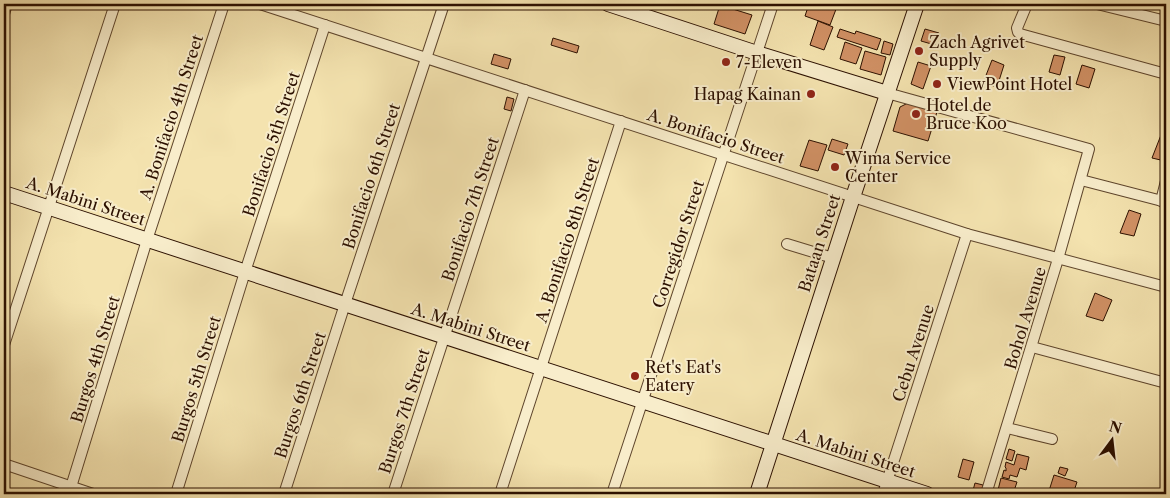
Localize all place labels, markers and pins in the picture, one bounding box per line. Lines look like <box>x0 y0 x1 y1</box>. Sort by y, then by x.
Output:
place label: Zach Agrivet Supply <box>929 32 1025 70</box>
marker: Zach Agrivet Supply <box>913 45 925 57</box>
place label: 7-Eleven <box>736 52 802 72</box>
marker: 7-Eleven <box>720 56 732 68</box>
place label: ViewPoint Hotel <box>946 74 1073 94</box>
marker: ViewPoint Hotel <box>931 78 943 90</box>
place label: Hapag Kainan <box>694 84 801 104</box>
marker: Hapag Kainan <box>805 88 817 100</box>
place label: Hotel de Bruce Koo <box>926 95 1007 133</box>
marker: Hotel de Bruce Koo <box>910 108 922 120</box>
place label: Wima Service Center <box>844 148 951 186</box>
marker: Wima Service Center <box>829 161 841 173</box>
place label: Ret's Eat's Eatery <box>645 357 721 395</box>
marker: Ret's Eat's Eatery <box>629 370 641 382</box>

